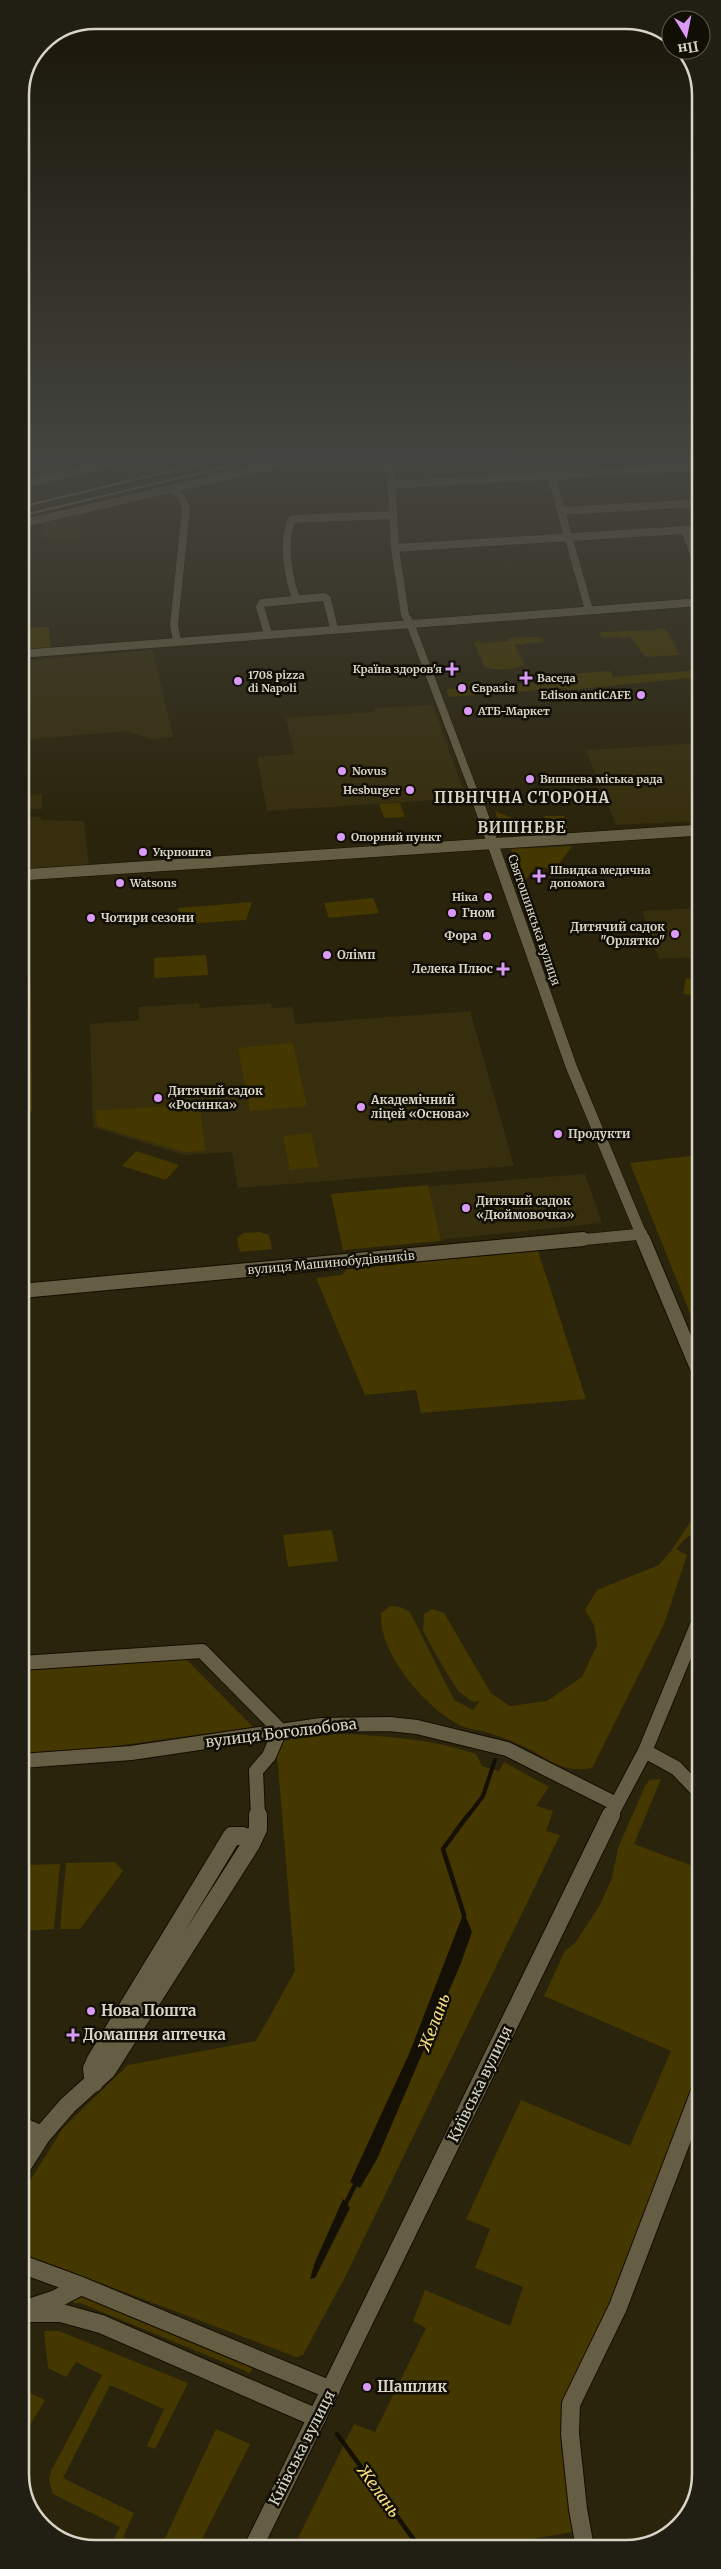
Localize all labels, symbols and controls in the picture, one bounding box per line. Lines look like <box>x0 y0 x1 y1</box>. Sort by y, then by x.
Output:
north arrow <box>661 10 711 60</box>
text: Пн <box>676 37 700 59</box>
place label: Країна здоров'я <box>353 662 442 676</box>
marker: Країна здоров'я <box>446 663 458 675</box>
place label: 1708 pizza di Napoli <box>248 668 305 695</box>
marker: Васеда <box>519 671 533 685</box>
place label: Васеда <box>537 671 576 685</box>
marker: 1708 pizza di Napoli <box>232 675 244 687</box>
place label: Євразія <box>472 681 515 695</box>
marker: Євразія <box>456 682 468 694</box>
place label: Edison antiCAFE <box>540 688 632 702</box>
marker: Edison antiCAFE <box>635 689 647 701</box>
place label: АТБ-Маркет <box>477 704 550 718</box>
marker: АТБ-Маркет <box>462 705 474 717</box>
place label: Novus <box>352 764 387 778</box>
marker: Novus <box>336 765 348 777</box>
place label: Вишнева міська рада <box>540 772 663 786</box>
marker: Вишнева міська рада <box>524 773 536 785</box>
place label: Hesburger <box>343 783 400 797</box>
marker: Hesburger <box>404 784 416 796</box>
district label: ПІВНІЧНА СТОРОНА <box>434 788 610 807</box>
district label: ВИШНЕВЕ <box>477 818 567 837</box>
place label: Опорний пункт <box>351 830 442 844</box>
marker: Опорний пункт <box>335 831 347 843</box>
place label: Укрпошта <box>152 845 211 859</box>
marker: Укрпошта <box>137 846 149 858</box>
street label: Святошинська вулиця <box>505 852 564 987</box>
place label: Швидка медична допомога <box>549 863 651 890</box>
marker: Швидка медична допомога <box>532 869 546 883</box>
place label: Watsons <box>129 876 177 890</box>
marker: Watsons <box>114 877 126 889</box>
place label: Ніка <box>452 890 478 904</box>
marker: Ніка <box>482 891 494 903</box>
place label: Гном <box>462 905 495 920</box>
marker: Гном <box>446 907 458 919</box>
place label: Чотири сезони <box>101 910 195 925</box>
marker: Чотири сезони <box>85 912 97 924</box>
place label: Дитячий садок "Орлятко" <box>570 919 665 948</box>
place label: Фора <box>444 928 477 943</box>
marker: Дитячий садок "Орлятко" <box>669 928 681 940</box>
marker: Фора <box>481 930 493 942</box>
place label: Олімп <box>337 947 376 962</box>
marker: Олімп <box>321 949 333 961</box>
place label: Лелека Плюс <box>412 961 493 976</box>
marker: Лелека Плюс <box>497 963 509 975</box>
place label: Дитячий садок «Росинка» <box>168 1083 263 1112</box>
marker: Дитячий садок «Росинка» <box>152 1092 164 1104</box>
place label: Академічний ліцей «Основа» <box>370 1092 470 1121</box>
marker: Академічний ліцей «Основа» <box>355 1101 367 1113</box>
place label: Продукти <box>568 1126 631 1141</box>
marker: Продукти <box>552 1128 564 1140</box>
place label: Дитячий садок «Дюймовочка» <box>476 1193 575 1222</box>
marker: Дитячий садок «Дюймовочка» <box>460 1202 472 1214</box>
street label: вулиця Машинобудівників <box>247 1248 415 1277</box>
street label: вулиця Боголюбова <box>204 1714 358 1751</box>
water label: Желань <box>414 1990 454 2055</box>
place label: Нова Пошта <box>101 2001 197 2020</box>
marker: Нова Пошта <box>85 2005 97 2017</box>
street label: Київська вулиця <box>443 2022 516 2145</box>
place label: Домашня аптечка <box>83 2025 227 2044</box>
marker: Домашня аптечка <box>67 2029 79 2041</box>
place label: Шашлик <box>377 2377 447 2396</box>
marker: Шашлик <box>361 2381 373 2393</box>
street label: Київська вулиця <box>264 2387 339 2509</box>
water label: Желань <box>353 2460 405 2521</box>

